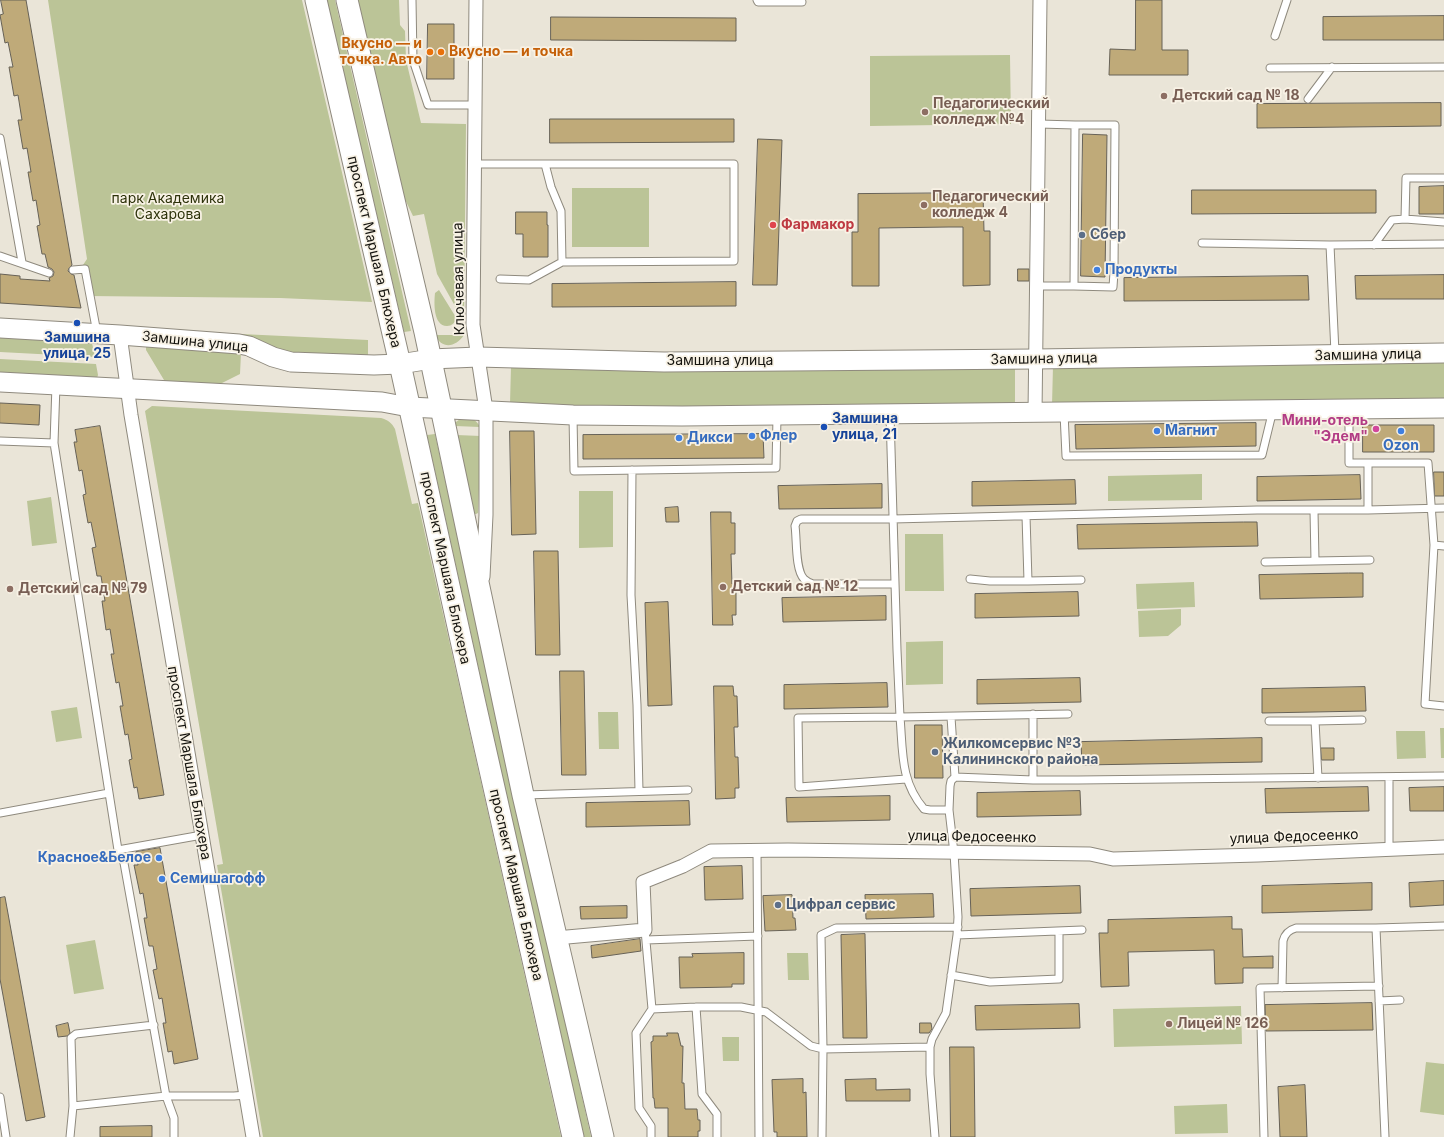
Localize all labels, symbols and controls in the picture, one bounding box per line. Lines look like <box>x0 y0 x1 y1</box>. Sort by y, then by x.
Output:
place label: Вкусно — и точка. Авто <box>340 36 422 68</box>
place label: Вкусно — и точка <box>449 44 573 60</box>
marker: Вкусно — и точка. Авто <box>425 47 435 57</box>
marker: Вкусно — и точка <box>436 47 446 57</box>
place label: Детский сад № 18 <box>1172 88 1300 104</box>
marker: Детский сад № 18 <box>1159 91 1169 101</box>
place label: Педагогический колледж №4 <box>933 96 1050 128</box>
marker: Педагогический колледж №4 <box>920 107 930 117</box>
street label: проспект Маршала Блюхера <box>344 154 404 350</box>
place label: Педагогический колледж 4 <box>932 189 1049 222</box>
park label: парк Академика Сахарова <box>112 191 224 224</box>
marker: Педагогический колледж 4 <box>919 200 929 210</box>
place label: Фармакор <box>781 217 854 233</box>
marker: Фармакор <box>768 220 778 230</box>
street label: Ключевая улица <box>450 222 468 336</box>
place label: Сбер <box>1090 227 1126 243</box>
marker: Сбер <box>1077 230 1087 240</box>
place label: Продукты <box>1105 262 1177 278</box>
marker: Продукты <box>1092 265 1102 275</box>
marker: Замшина улица, 25 <box>72 318 82 328</box>
street label: Замшина улица <box>141 328 249 356</box>
place label: Замшина улица, 25 <box>43 330 111 362</box>
street label: Замшина улица <box>1314 346 1422 364</box>
street label: Замшина улица <box>990 350 1098 368</box>
street label: Замшина улица <box>667 353 773 369</box>
place label: Замшина улица, 21 <box>832 411 898 444</box>
place label: Мини-отель "Эдем" <box>1282 413 1368 446</box>
marker: Замшина улица, 21 <box>819 422 829 432</box>
place label: Магнит <box>1165 423 1217 439</box>
marker: Мини-отель "Эдем" <box>1371 424 1381 434</box>
marker: Магнит <box>1152 426 1162 436</box>
marker: Ozon <box>1396 426 1406 436</box>
place label: Флер <box>760 428 797 444</box>
place label: Дикси <box>687 430 733 446</box>
marker: Флер <box>747 431 757 441</box>
marker: Дикси <box>674 433 684 443</box>
place label: Ozon <box>1383 438 1419 454</box>
street label: проспект Маршала Блюхера <box>416 470 474 666</box>
place label: Детский сад № 12 <box>731 579 858 595</box>
place label: Детский сад № 79 <box>18 581 147 597</box>
marker: Детский сад № 12 <box>718 582 728 592</box>
marker: Детский сад № 79 <box>5 584 15 594</box>
street label: проспект Маршала Блюхера <box>164 665 214 861</box>
place label: Жилкомсервис №3 Калининского района <box>943 736 1098 768</box>
marker: Жилкомсервис №3 Калининского района <box>930 747 940 757</box>
street label: проспект Маршала Блюхера <box>486 787 546 983</box>
street label: улица Федосеенко <box>1229 826 1359 848</box>
street label: улица Федосеенко <box>907 827 1037 847</box>
place label: Красное&Белое <box>38 850 151 866</box>
marker: Красное&Белое <box>154 853 164 863</box>
place label: Семишагофф <box>170 871 266 887</box>
marker: Семишагофф <box>157 874 167 884</box>
place label: Цифрал сервис <box>786 897 896 913</box>
marker: Цифрал сервис <box>773 900 783 910</box>
place label: Лицей № 126 <box>1177 1016 1268 1032</box>
marker: Лицей № 126 <box>1164 1019 1174 1029</box>

